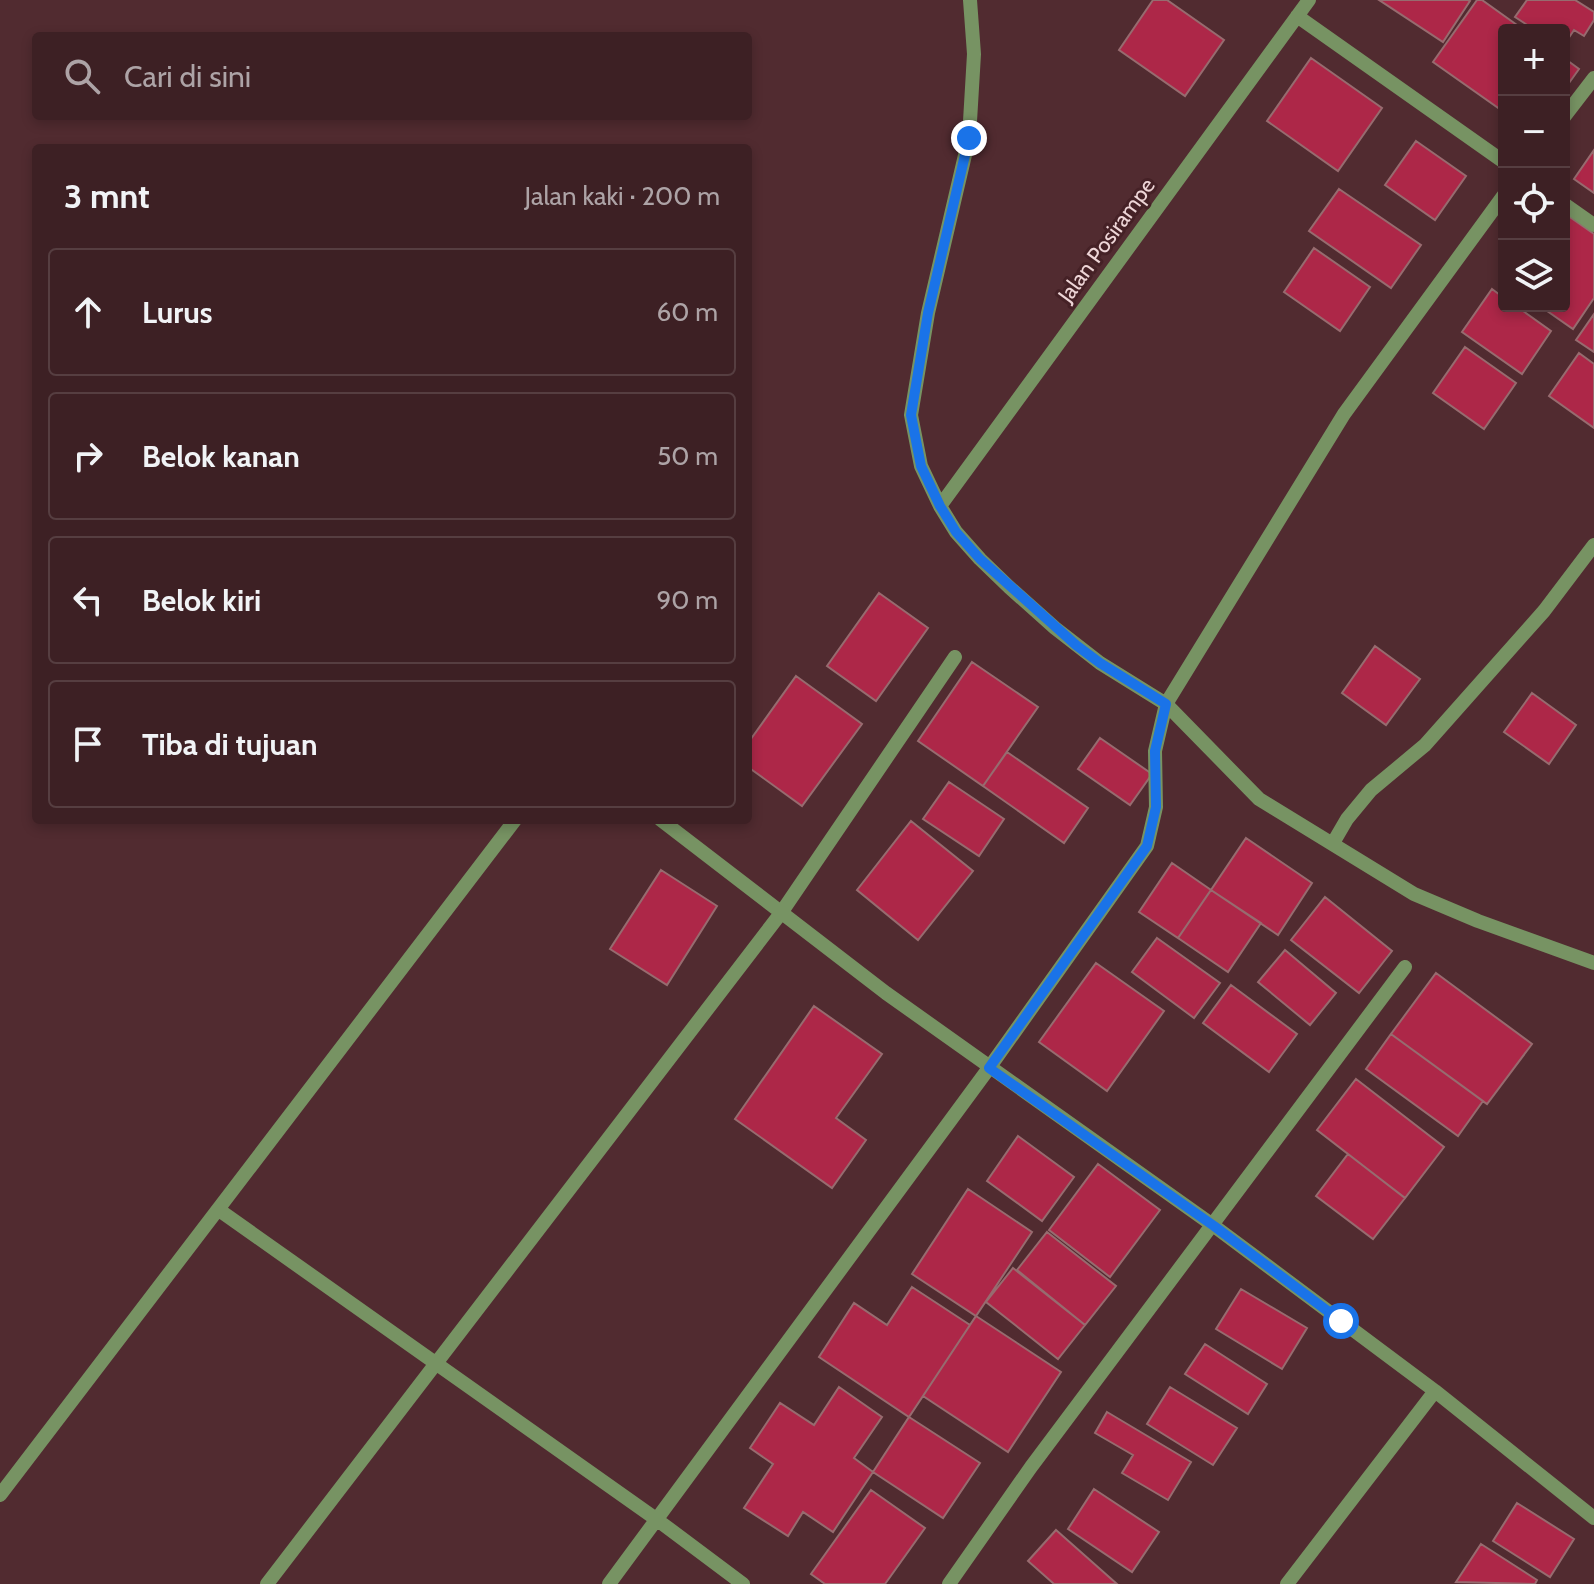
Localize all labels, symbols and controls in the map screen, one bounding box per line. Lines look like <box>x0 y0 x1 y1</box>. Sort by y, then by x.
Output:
map controls <box>1498 24 1570 312</box>
button: + <box>1498 24 1570 96</box>
search box <box>32 32 752 120</box>
icon: search <box>60 54 104 98</box>
text: Cari di sini <box>124 58 251 95</box>
button: − <box>1498 96 1570 168</box>
route end <box>951 120 987 156</box>
button: locate <box>1498 168 1570 240</box>
street label: Jalan Posirampe <box>1052 173 1161 309</box>
text: 3 mnt <box>64 175 150 217</box>
text: Jalan kaki · 200 m <box>525 180 720 212</box>
button: layers <box>1498 240 1570 312</box>
icon: ahead <box>66 290 110 334</box>
text: Lurus <box>142 294 213 331</box>
text: 60 m <box>656 296 718 328</box>
icon: right <box>66 434 110 478</box>
text: Belok kanan <box>142 438 300 475</box>
text: 50 m <box>657 440 718 472</box>
icon: left <box>66 578 110 622</box>
text: Belok kiri <box>142 582 261 619</box>
text: 90 m <box>656 584 718 616</box>
icon: arrive <box>66 722 110 766</box>
text: Tiba di tujuan <box>142 726 318 763</box>
route start <box>1323 1303 1359 1339</box>

